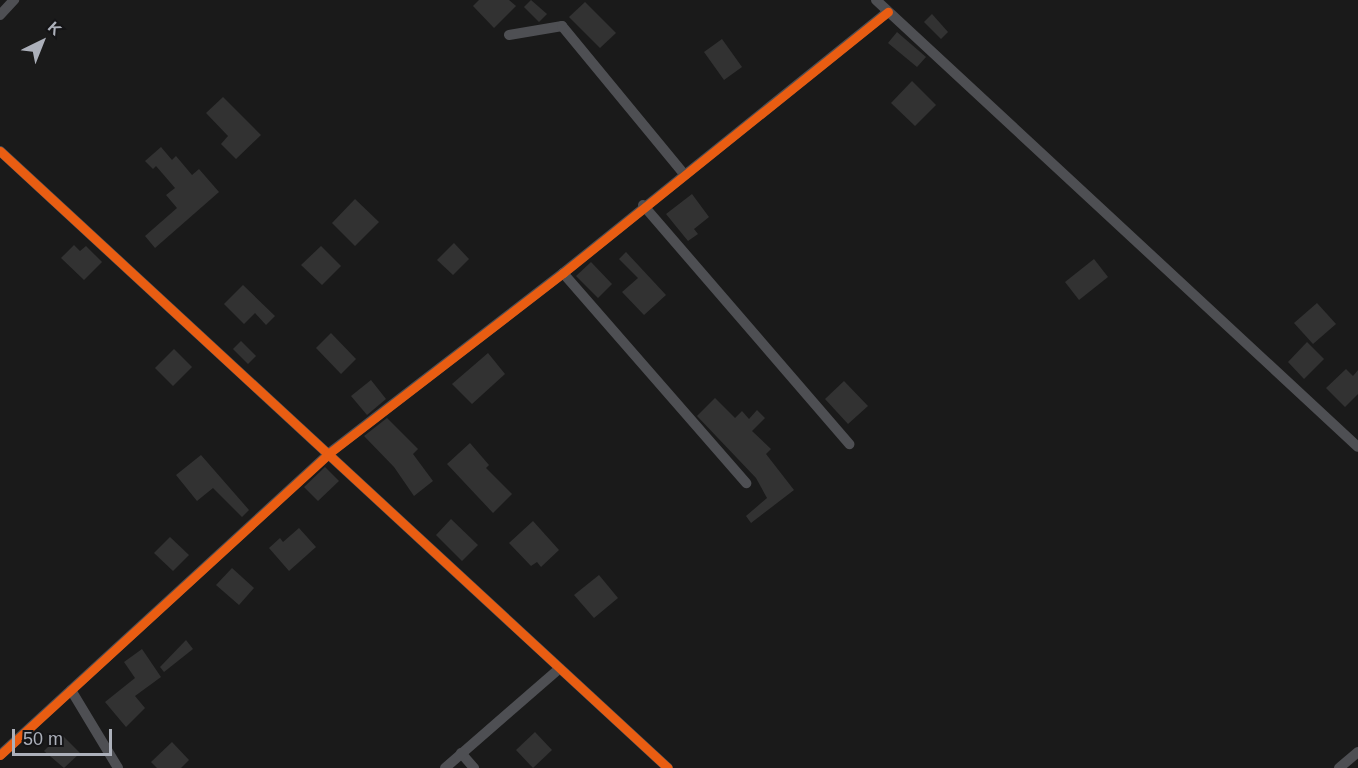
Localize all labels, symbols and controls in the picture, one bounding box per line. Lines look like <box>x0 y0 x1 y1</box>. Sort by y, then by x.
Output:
north arrow <box>12 12 72 72</box>
text: K <box>45 18 65 39</box>
scale bar <box>15 717 116 755</box>
text: 50 m <box>23 729 63 749</box>

